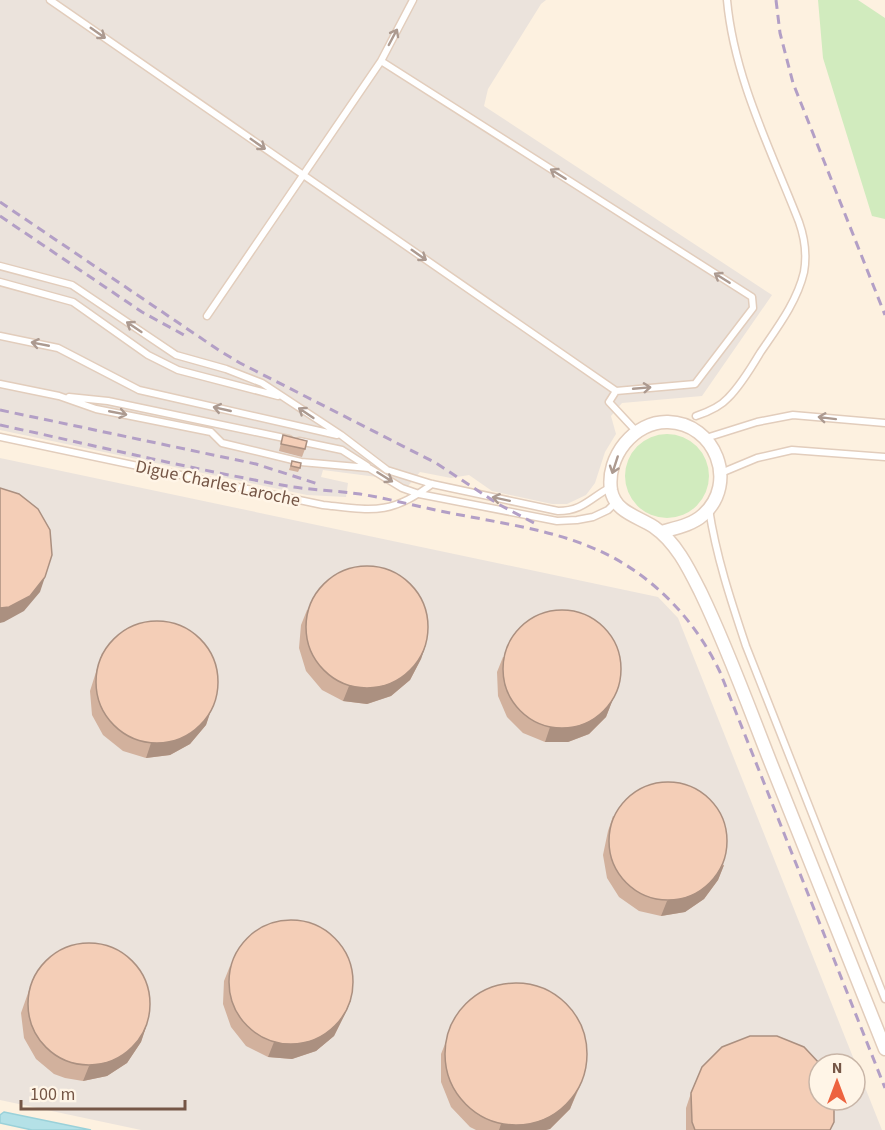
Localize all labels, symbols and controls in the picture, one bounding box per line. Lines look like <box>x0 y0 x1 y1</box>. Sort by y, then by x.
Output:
one-way arrow <box>89 27 105 39</box>
one-way arrow <box>387 29 399 46</box>
one-way arrow <box>250 138 266 150</box>
one-way arrow <box>550 167 567 179</box>
one-way arrow <box>410 249 426 261</box>
one-way arrow <box>714 272 731 284</box>
one-way arrow <box>126 321 142 333</box>
one-way arrow <box>30 338 49 350</box>
one-way arrow <box>632 382 651 393</box>
one-way arrow <box>213 402 232 414</box>
one-way arrow <box>298 406 315 419</box>
one-way arrow <box>107 408 127 419</box>
one-way arrow <box>817 412 837 423</box>
street label: Digue Charles Laroche <box>133 454 302 513</box>
one-way arrow <box>608 455 619 474</box>
one-way arrow <box>376 472 393 484</box>
one-way arrow <box>491 492 510 504</box>
north arrow <box>807 1052 867 1112</box>
text: N <box>832 1057 842 1079</box>
scale bar <box>21 1073 184 1111</box>
text: 100 m <box>30 1082 75 1107</box>

